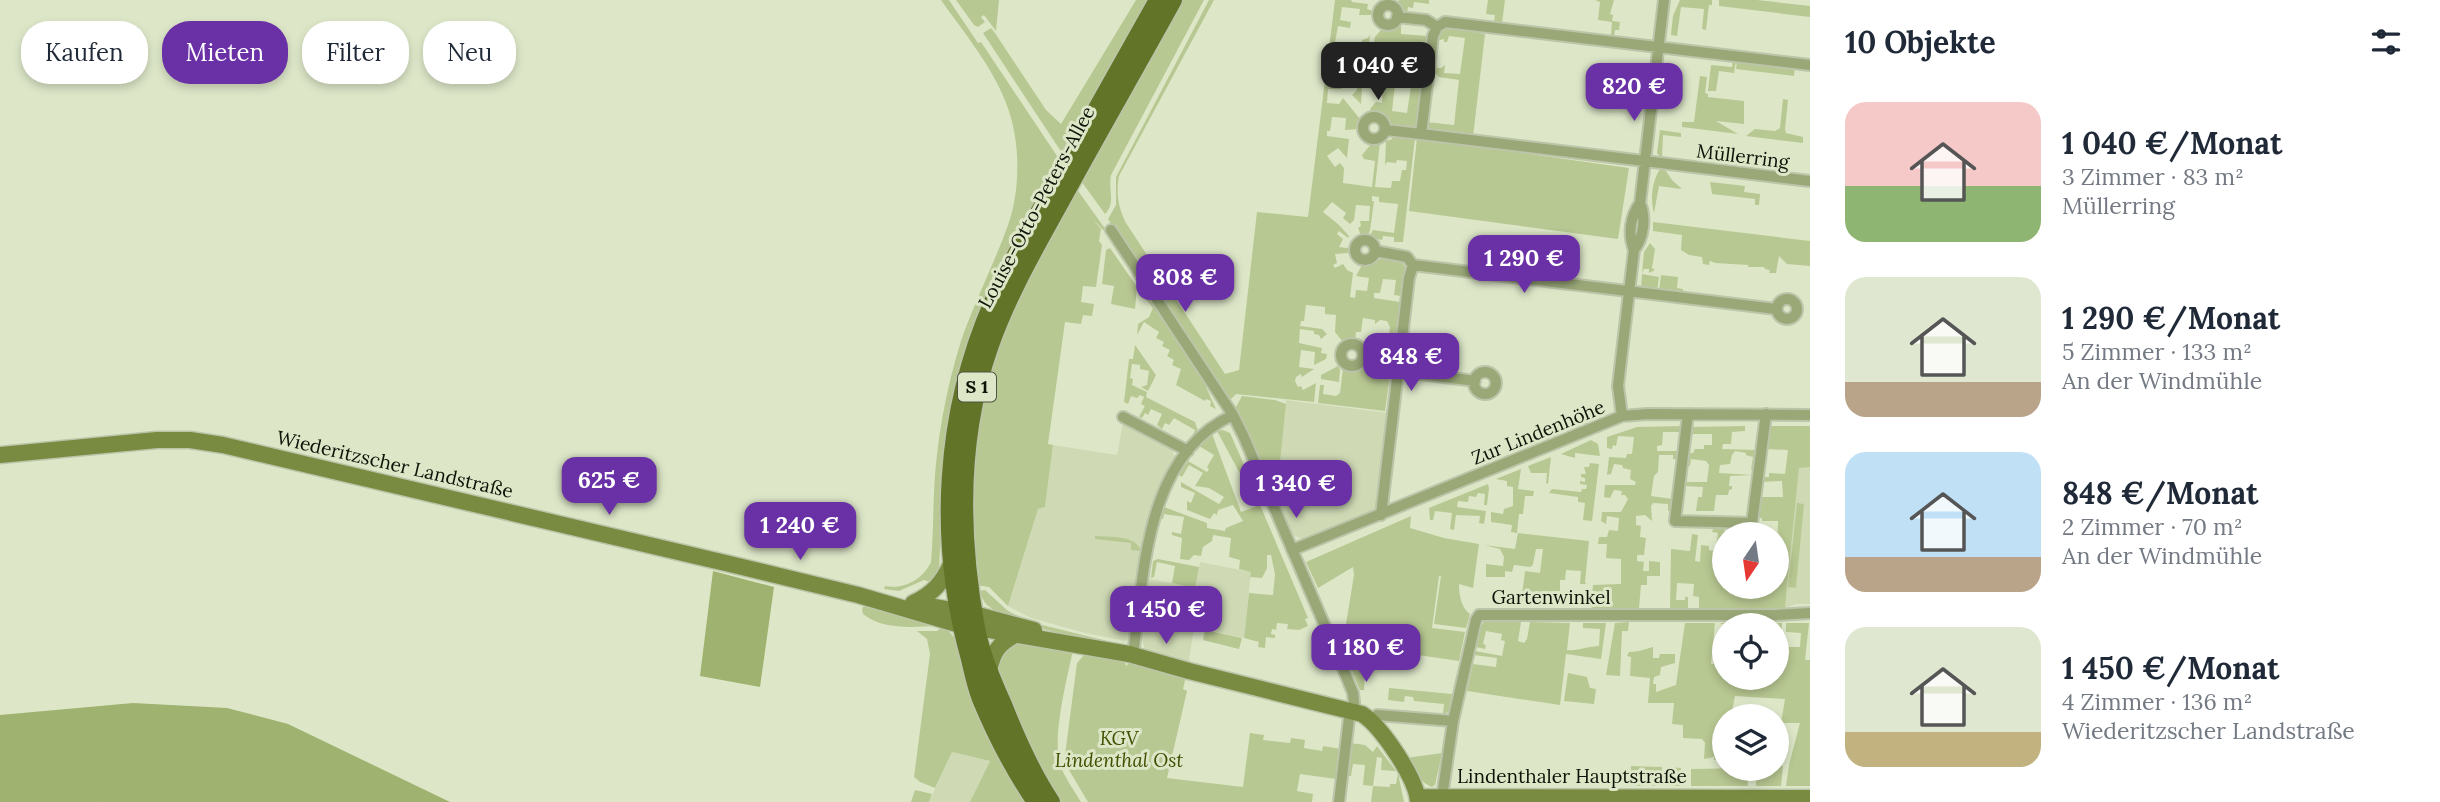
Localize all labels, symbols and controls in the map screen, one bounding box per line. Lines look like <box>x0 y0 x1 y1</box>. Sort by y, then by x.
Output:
chip: Kaufen <box>21 21 148 84</box>
chip: Mieten <box>162 21 288 84</box>
chip: Filter <box>302 21 409 84</box>
chip: Neu <box>423 21 516 84</box>
text: 10 Objekte <box>1845 23 1996 61</box>
icon: filters <box>2367 23 2405 61</box>
pin: 1 040 € <box>1313 42 1443 102</box>
text: 1 040 € <box>1337 50 1419 79</box>
pin: 820 € <box>1585 64 1683 123</box>
text: 820 € <box>1602 71 1666 100</box>
street label: Louise-Otto-Peters-Allee <box>973 102 1099 312</box>
text: 1 040 €/Monat <box>2062 124 2282 162</box>
icon: home <box>1901 130 1985 214</box>
street label: Müllerring <box>1695 138 1791 174</box>
text: 3 Zimmer · 83 m² <box>2062 162 2244 191</box>
text: Müllerring <box>2062 191 2175 220</box>
pin: 1 290 € <box>1459 236 1589 295</box>
text: 1 290 € <box>1484 243 1564 272</box>
pin: 808 € <box>1136 254 1234 314</box>
text: 808 € <box>1152 262 1218 291</box>
text: 1 290 €/Monat <box>2062 299 2280 337</box>
icon: home <box>1901 305 1985 389</box>
pin: 848 € <box>1362 334 1460 393</box>
text: 5 Zimmer · 133 m² <box>2062 337 2252 366</box>
text: 848 € <box>1379 341 1443 370</box>
text: An der Windmühle <box>2062 366 2262 395</box>
road number: S 1 <box>958 372 996 402</box>
street label: Zur Lindenhöhe <box>1468 394 1608 470</box>
street label: Wiederitzscher Landstraße <box>274 425 516 503</box>
pin: 625 € <box>560 458 658 517</box>
pin: 1 340 € <box>1231 461 1361 520</box>
text: 625 € <box>578 465 640 494</box>
text: 1 340 € <box>1256 468 1336 497</box>
text: 848 €/Monat <box>2062 474 2258 512</box>
icon: home <box>1901 480 1985 564</box>
pin: 1 240 € <box>735 503 865 562</box>
text: 1 240 € <box>760 510 840 539</box>
text: 2 Zimmer · 70 m² <box>2062 512 2243 541</box>
north arrow <box>1712 522 1788 598</box>
map controls <box>1712 522 1789 781</box>
text: An der Windmühle <box>2062 541 2262 570</box>
street label: Gartenwinkel <box>1491 585 1611 609</box>
pin: 1 450 € <box>1101 586 1231 646</box>
text: 1 450 € <box>1126 594 1206 623</box>
button: locate <box>1712 613 1789 690</box>
pin: 1 180 € <box>1301 624 1431 684</box>
text: 1 180 € <box>1327 632 1405 661</box>
text: 1 450 €/Monat <box>2062 649 2279 687</box>
icon: home <box>1901 655 1985 739</box>
text: 4 Zimmer · 136 m² <box>2062 687 2252 716</box>
button: layers <box>1712 704 1789 781</box>
text: Wiederitzscher Landstraße <box>2062 716 2355 745</box>
park label: KGV Lindenthal Ost <box>1055 726 1183 772</box>
street label: Lindenthaler Hauptstraße <box>1457 764 1687 788</box>

